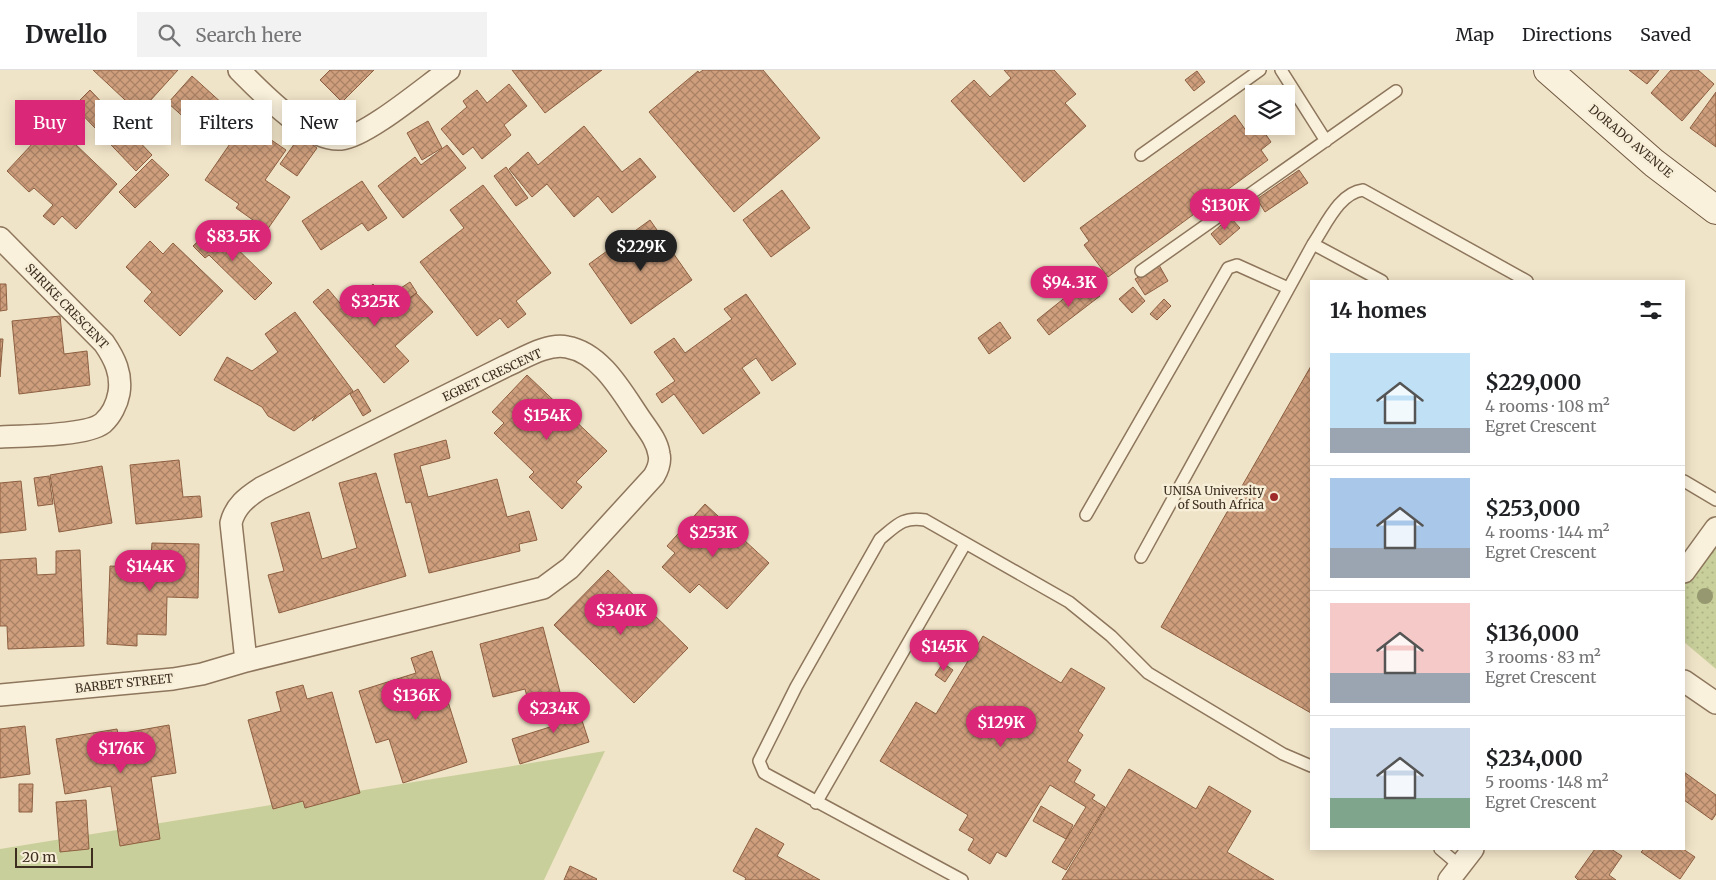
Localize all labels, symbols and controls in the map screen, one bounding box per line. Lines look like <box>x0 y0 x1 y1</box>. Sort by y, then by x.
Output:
search box <box>137 12 487 57</box>
text: Dwello <box>25 19 107 50</box>
icon: search <box>155 21 183 49</box>
text: Search here <box>195 23 302 47</box>
text: Map <box>1456 23 1494 46</box>
text: Directions <box>1522 23 1612 46</box>
text: Saved <box>1640 23 1691 46</box>
map controls <box>1245 85 1295 135</box>
button: layers <box>1245 85 1295 135</box>
chip: Buy <box>15 100 85 145</box>
chip: Rent <box>95 100 171 145</box>
chip: Filters <box>181 100 272 145</box>
chip: New <box>282 100 356 145</box>
street label: DORADO AVENUE <box>1586 101 1676 181</box>
pin: $130K <box>1190 189 1260 231</box>
text: $130K <box>1201 195 1249 215</box>
pin: $83.5K <box>192 220 274 262</box>
text: $83.5K <box>206 226 260 246</box>
pin: $229K <box>606 230 676 272</box>
text: $229K <box>616 236 666 256</box>
street label: SHRIKE CRESCENT <box>22 260 112 352</box>
pin: $94.3K <box>1028 266 1110 308</box>
text: $94.3K <box>1042 272 1096 292</box>
pin: $325K <box>340 284 410 327</box>
text: $325K <box>351 291 399 311</box>
icon: filters <box>1637 296 1665 324</box>
text: 14 homes <box>1330 297 1427 324</box>
street label: EGRET CRESCENT <box>440 345 545 405</box>
text: $229,000 <box>1485 369 1581 396</box>
icon: home <box>1370 373 1430 433</box>
text: 4 rooms · 108 m² <box>1485 396 1610 416</box>
pin: $154K <box>512 398 582 441</box>
text: $154K <box>523 405 571 425</box>
text: Egret Crescent <box>1485 416 1596 436</box>
place label: UNISA University of South Africa <box>1163 483 1265 512</box>
marker: UNISA University of South Africa <box>1268 491 1280 503</box>
text: $253,000 <box>1485 495 1581 522</box>
icon: home <box>1370 498 1430 558</box>
pin: $253K <box>678 516 748 558</box>
text: $253K <box>689 522 737 542</box>
text: 4 rooms · 144 m² <box>1485 522 1609 542</box>
text: Egret Crescent <box>1485 542 1596 562</box>
pin: $144K <box>115 550 185 592</box>
text: $144K <box>126 556 174 576</box>
pin: $340K <box>586 594 656 636</box>
text: $340K <box>595 600 647 620</box>
text: $136,000 <box>1485 620 1579 647</box>
icon: home <box>1370 623 1430 683</box>
pin: $145K <box>909 630 979 672</box>
text: $145K <box>921 636 967 656</box>
text: 3 rooms · 83 m² <box>1485 647 1601 667</box>
text: Egret Crescent <box>1485 667 1596 687</box>
street label: BARBET STREET <box>74 670 175 696</box>
pin: $136K <box>381 678 451 721</box>
text: $136K <box>392 685 440 705</box>
pin: $234K <box>519 692 589 734</box>
text: $234K <box>529 698 579 718</box>
pin: $129K <box>966 706 1036 748</box>
text: $129K <box>977 712 1025 732</box>
pin: $176K <box>86 732 156 774</box>
text: $176K <box>98 738 144 758</box>
text: $234,000 <box>1485 745 1583 772</box>
icon: home <box>1370 748 1430 808</box>
text: 5 rooms · 148 m² <box>1485 772 1609 792</box>
text: Egret Crescent <box>1485 792 1596 812</box>
scale bar <box>15 845 92 868</box>
text: 20 m <box>22 848 56 866</box>

